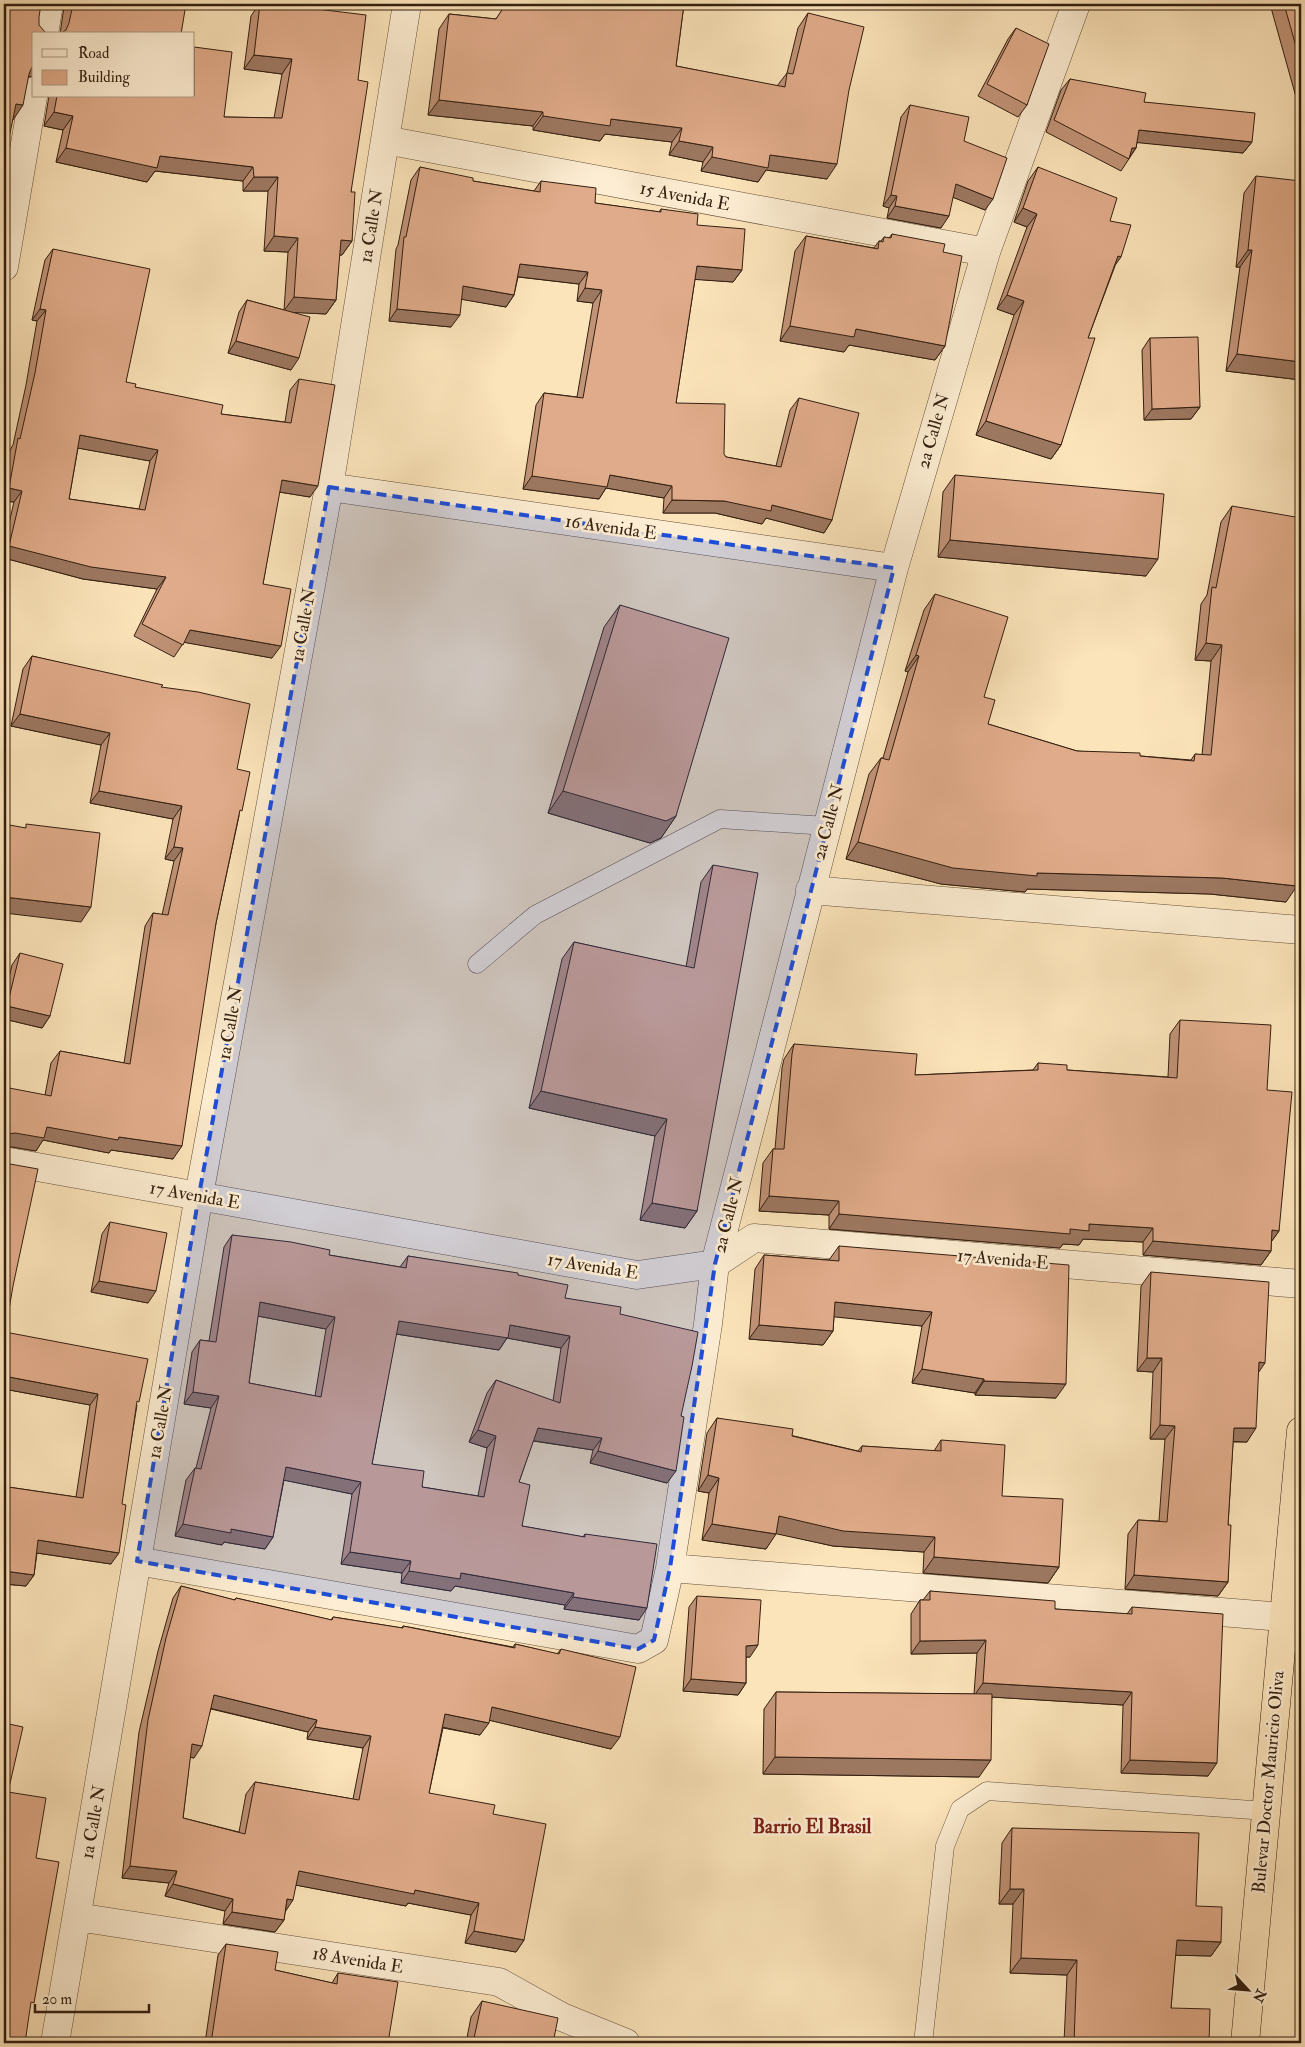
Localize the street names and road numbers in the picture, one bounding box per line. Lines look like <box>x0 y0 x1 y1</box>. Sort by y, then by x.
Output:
street label: 15 Avenida E <box>638 177 732 216</box>
street label: 1a Calle N <box>354 187 389 265</box>
street label: 2a Calle N <box>912 391 955 472</box>
street label: 16 Avenida E <box>564 510 658 545</box>
street label: 1a Calle N <box>286 586 321 664</box>
street label: 2a Calle N <box>807 782 850 862</box>
street label: 1a Calle N <box>213 984 248 1062</box>
street label: 2a Calle N <box>708 1175 749 1255</box>
street label: 17 Avenida E <box>148 1176 242 1215</box>
street label: 17 Avenida E <box>956 1244 1050 1275</box>
street label: 17 Avenida E <box>546 1248 640 1285</box>
street label: 1a Calle N <box>143 1383 178 1461</box>
street label: Bulevar Doctor Mauricio Oliva <box>1247 1669 1290 1894</box>
street label: 1a Calle N <box>76 1783 111 1861</box>
street label: 18 Avenida E <box>311 1942 405 1979</box>

